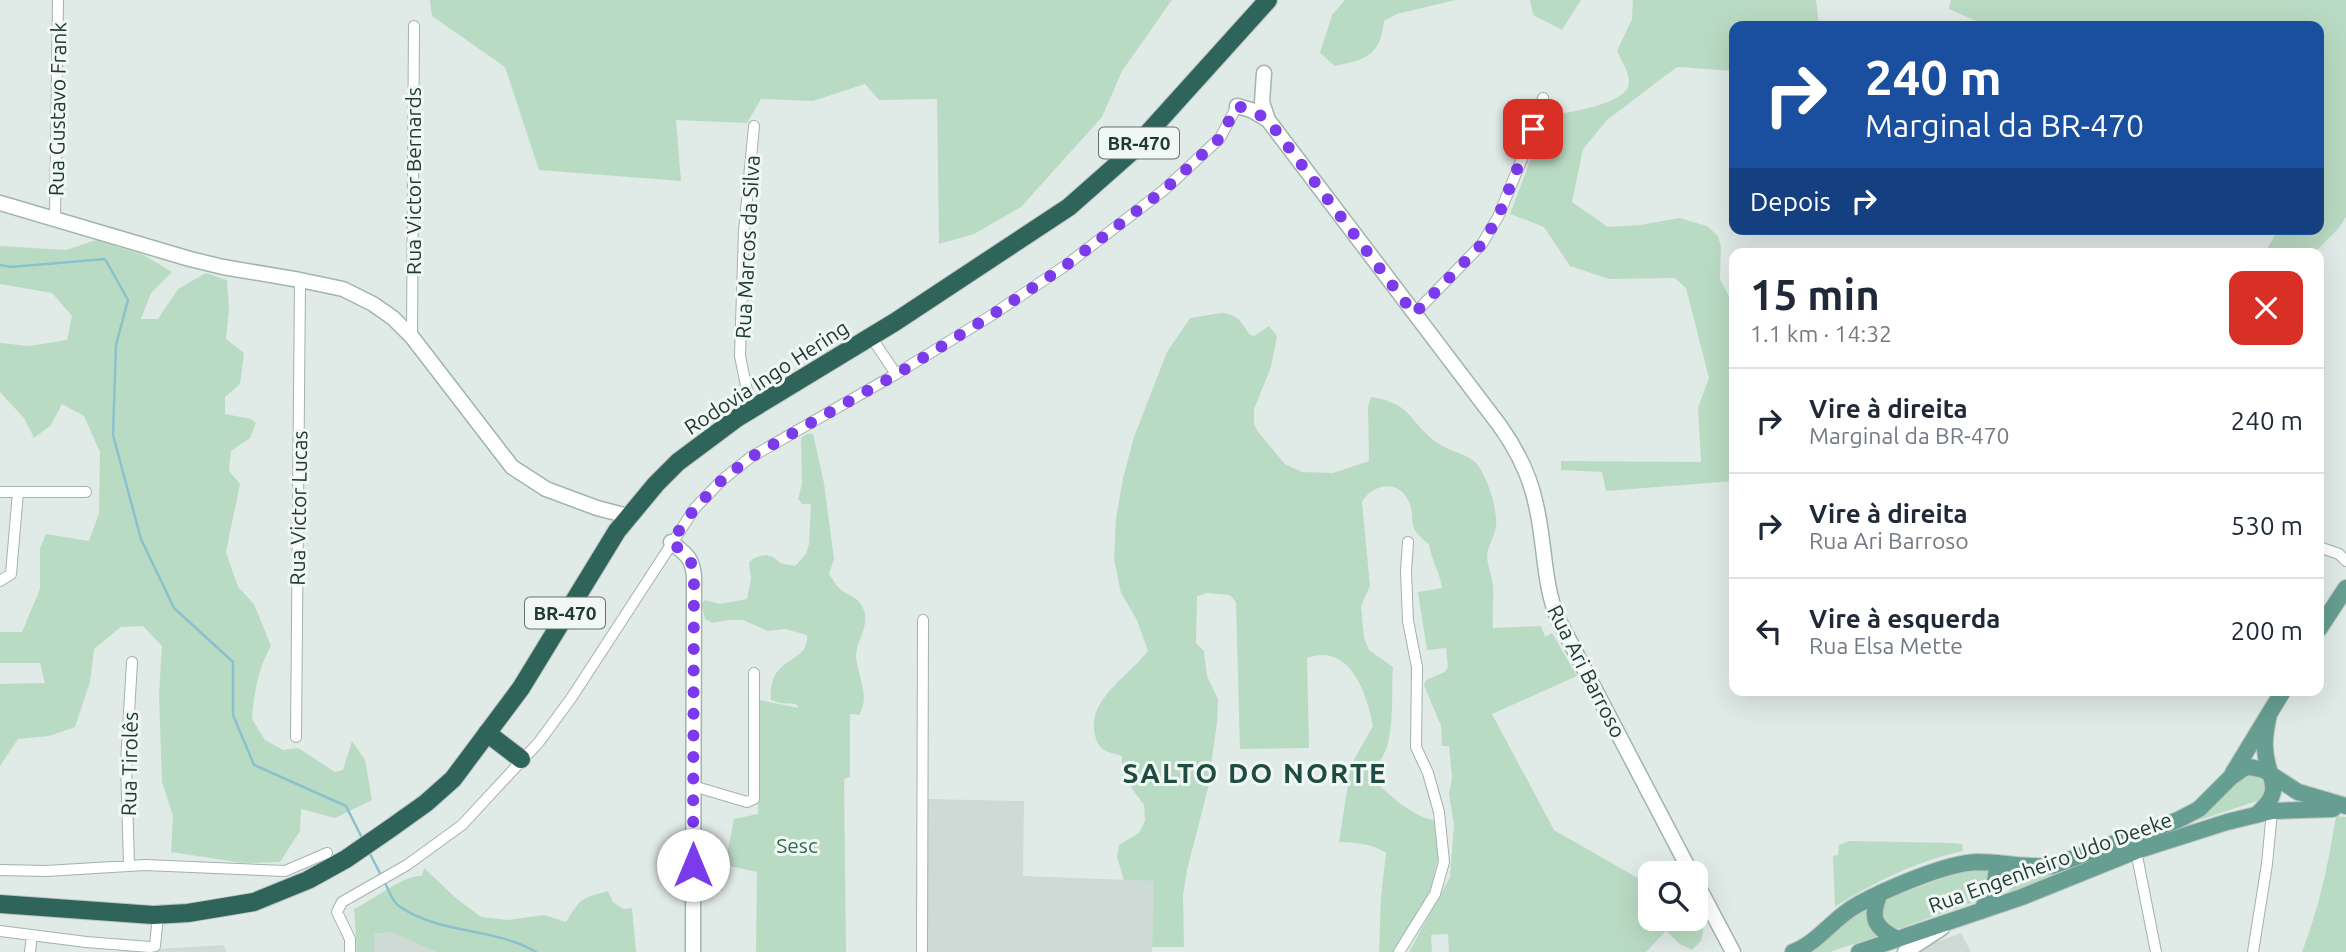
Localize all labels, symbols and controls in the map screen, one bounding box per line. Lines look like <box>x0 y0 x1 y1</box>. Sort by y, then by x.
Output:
street label: Rua Gustavo Frank <box>43 21 71 196</box>
icon: right <box>1750 49 1841 140</box>
text: 240 m <box>1865 49 2002 104</box>
street label: Rua Victor Bernards <box>401 87 425 275</box>
pin <box>1503 99 1563 159</box>
text: Marginal da BR-470 <box>1865 107 2144 143</box>
icon: arrive <box>1514 110 1552 148</box>
road number: BR-470 <box>1099 127 1179 158</box>
street label: Rua Marcos da Silva <box>730 154 764 340</box>
icon: right <box>1845 182 1883 220</box>
text: Depois <box>1750 187 1831 216</box>
text: 15 min <box>1750 271 1880 318</box>
button: close <box>2229 271 2303 345</box>
street label: Rodovia Ingo Hering <box>679 315 853 439</box>
text: 1.1 km · 14:32 <box>1750 321 1892 346</box>
text: Vire à direita <box>1809 394 1968 423</box>
icon: right <box>1750 402 1788 440</box>
text: 240 m <box>2231 406 2303 435</box>
text: Marginal da BR-470 <box>1809 423 2010 448</box>
street label: Rua Victor Lucas <box>285 430 311 586</box>
text: Vire à direita <box>1809 499 1968 528</box>
icon: right <box>1750 507 1788 545</box>
text: 530 m <box>2231 511 2303 540</box>
text: Rua Ari Barroso <box>1809 528 1969 553</box>
road number: BR-470 <box>525 598 605 628</box>
street label: Rua Ari Barroso <box>1543 601 1631 741</box>
text: Vire à esquerda <box>1809 604 2000 633</box>
icon: left <box>1750 612 1788 650</box>
text: 200 m <box>2231 616 2303 645</box>
text: Rua Elsa Mette <box>1809 633 1963 658</box>
street label: Rua Tirolês <box>116 712 142 816</box>
district label: SALTO DO NORTE <box>1122 757 1388 788</box>
street label: Rua Engenheiro Udo Deeke <box>1925 807 2175 917</box>
position arrow <box>656 828 730 902</box>
park label: Sesc <box>776 833 818 857</box>
map controls <box>1638 861 1708 931</box>
button: search <box>1638 861 1708 931</box>

